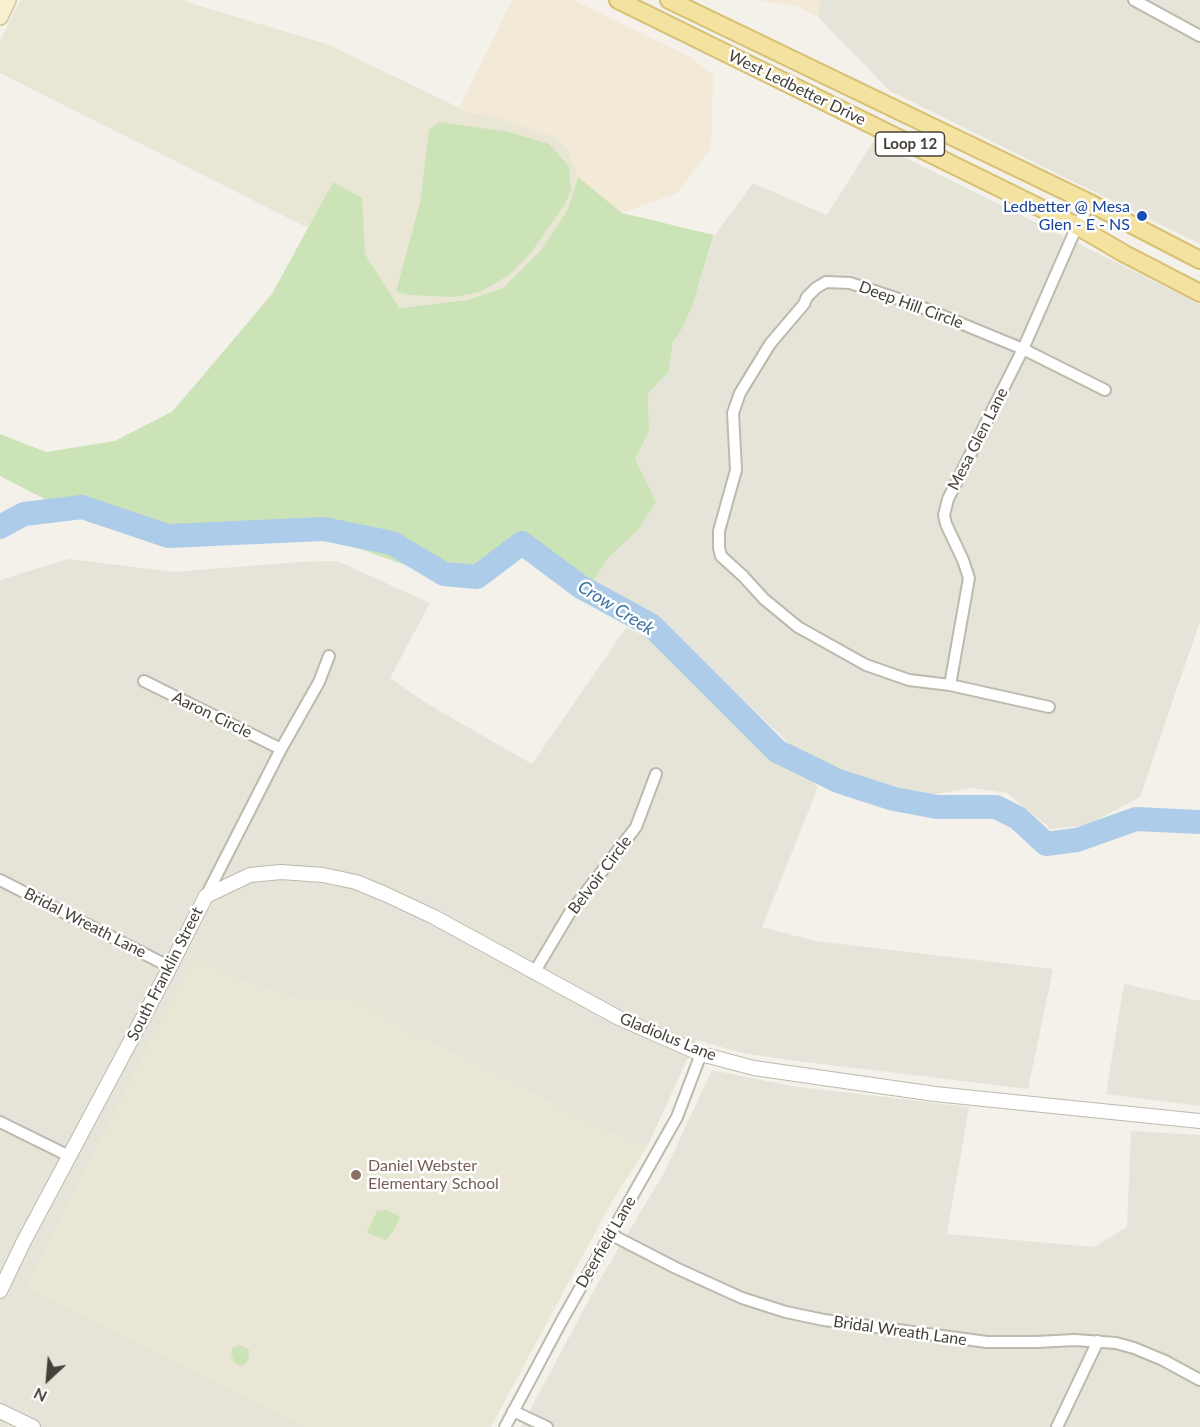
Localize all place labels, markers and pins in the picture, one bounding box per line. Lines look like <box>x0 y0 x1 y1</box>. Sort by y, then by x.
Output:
place label: Ledbetter @ Mesa Glen - E - NS <box>1003 197 1130 235</box>
marker: Ledbetter @ Mesa Glen - E - NS <box>1135 209 1149 223</box>
place label: Daniel Webster Elementary School <box>368 1156 499 1194</box>
marker: Daniel Webster Elementary School <box>349 1168 363 1182</box>

